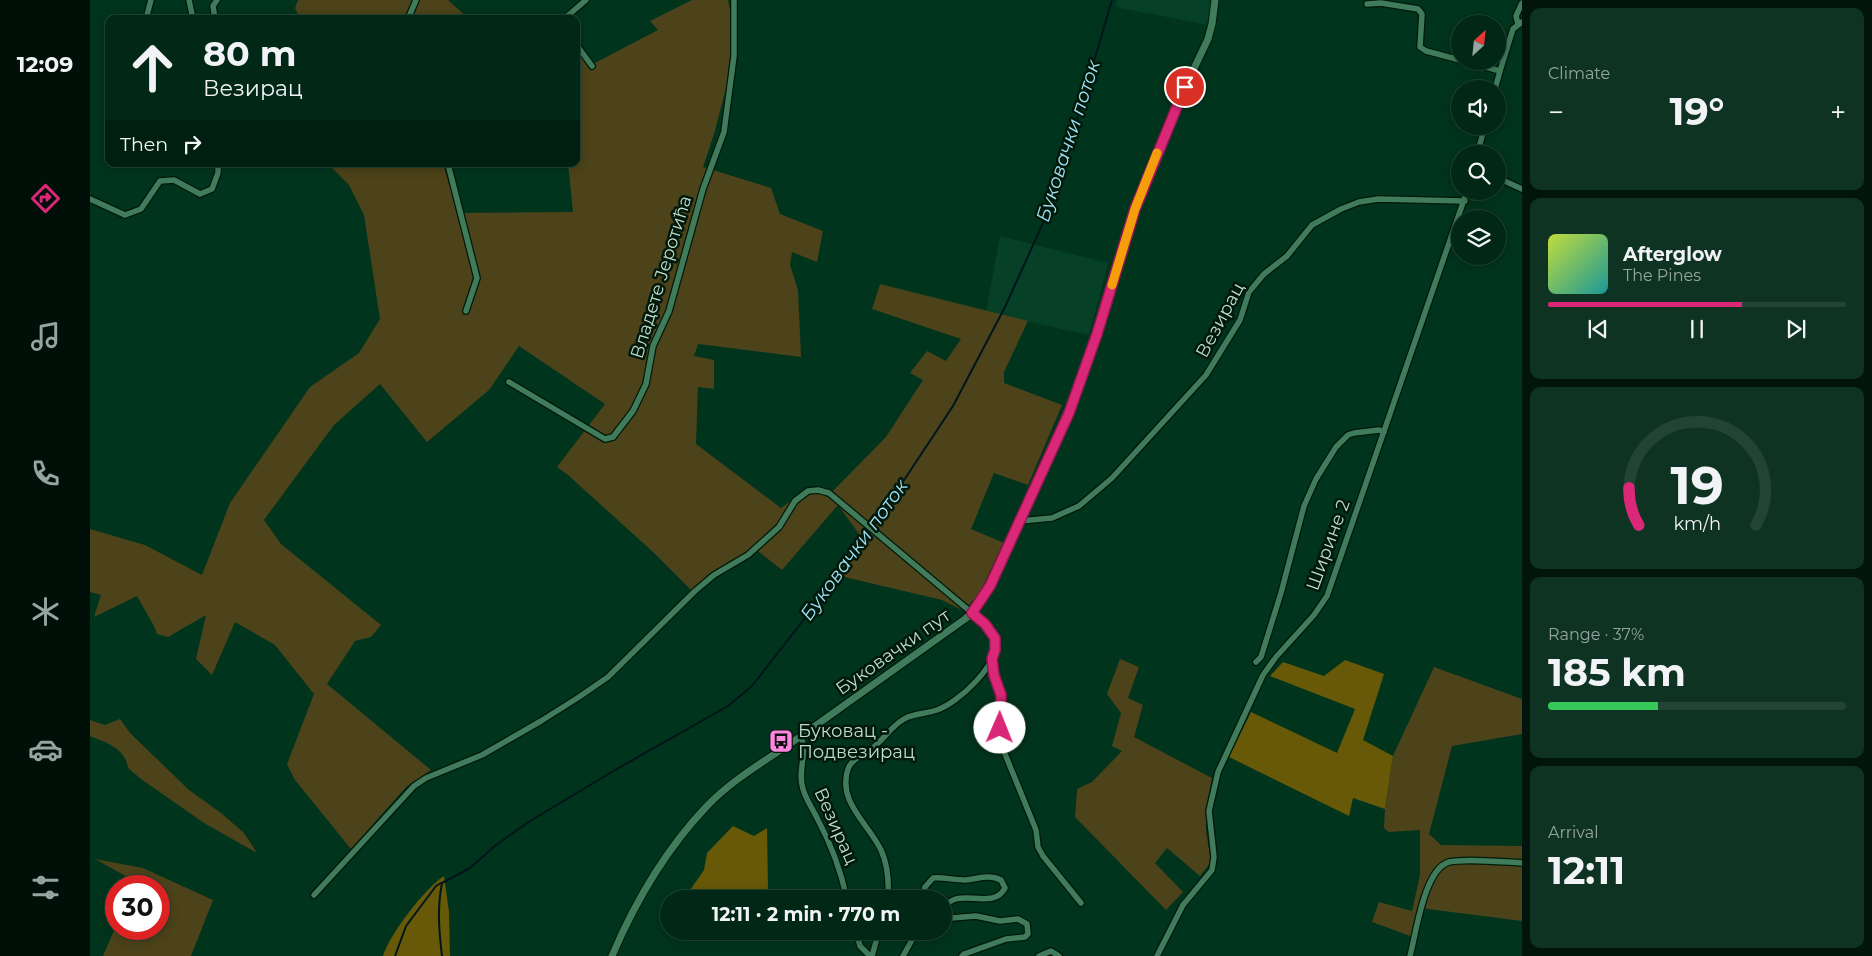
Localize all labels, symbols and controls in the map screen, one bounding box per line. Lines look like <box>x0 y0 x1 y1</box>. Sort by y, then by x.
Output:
north arrow <box>1451 15 1506 70</box>
map controls <box>1451 15 1506 265</box>
text: 80 m <box>203 32 297 75</box>
icon: ahead <box>120 35 185 100</box>
text: 12:09 <box>17 51 73 78</box>
water label: Буковачки поток <box>1031 56 1105 225</box>
text: Climate <box>1548 64 1610 83</box>
pin <box>1164 66 1206 108</box>
icon: arrive <box>1171 73 1199 101</box>
text: Везирац <box>203 75 303 102</box>
button: sound <box>1451 80 1506 135</box>
text: 19° <box>1670 88 1725 135</box>
text: − <box>1548 95 1564 129</box>
text: + <box>1830 95 1846 129</box>
icon: right <box>178 130 206 158</box>
text: Then <box>120 133 168 156</box>
button: search <box>1451 145 1506 200</box>
icon: directions <box>28 181 63 216</box>
street label: Владете Јеротића <box>626 193 696 361</box>
button: layers <box>1451 210 1506 265</box>
text: Afterglow <box>1623 243 1722 266</box>
text: The Pines <box>1623 266 1701 285</box>
street label: Везирац <box>1191 279 1249 361</box>
icon: previous <box>1584 315 1612 343</box>
icon: pause <box>1683 315 1711 343</box>
icon: next <box>1782 315 1810 343</box>
icon: music <box>28 319 63 354</box>
text: 19 <box>1670 454 1724 517</box>
icon: phone <box>28 456 63 491</box>
water label: Буковачки поток <box>795 474 913 625</box>
street label: Ширине 2 <box>1301 497 1355 593</box>
text: km/h <box>1673 513 1721 534</box>
icon: climate <box>28 594 63 629</box>
street label: Буковачки пут <box>831 604 955 700</box>
text: Range · 37% <box>1548 625 1644 644</box>
text: 185 km <box>1548 649 1686 696</box>
position arrow <box>973 701 1025 753</box>
place label: Буковац - Подвезирац <box>798 720 915 763</box>
bus stop icon: Буковац - Подвезирац <box>768 728 794 754</box>
icon: car <box>28 732 63 767</box>
street label: Везирац <box>809 784 863 868</box>
text: Arrival <box>1548 823 1598 842</box>
text: 12:11 <box>1548 847 1625 894</box>
icon: filters <box>28 870 63 905</box>
speed limit sign: 30 <box>105 875 170 940</box>
text: 12:11 · 2 min · 770 m <box>712 903 900 926</box>

